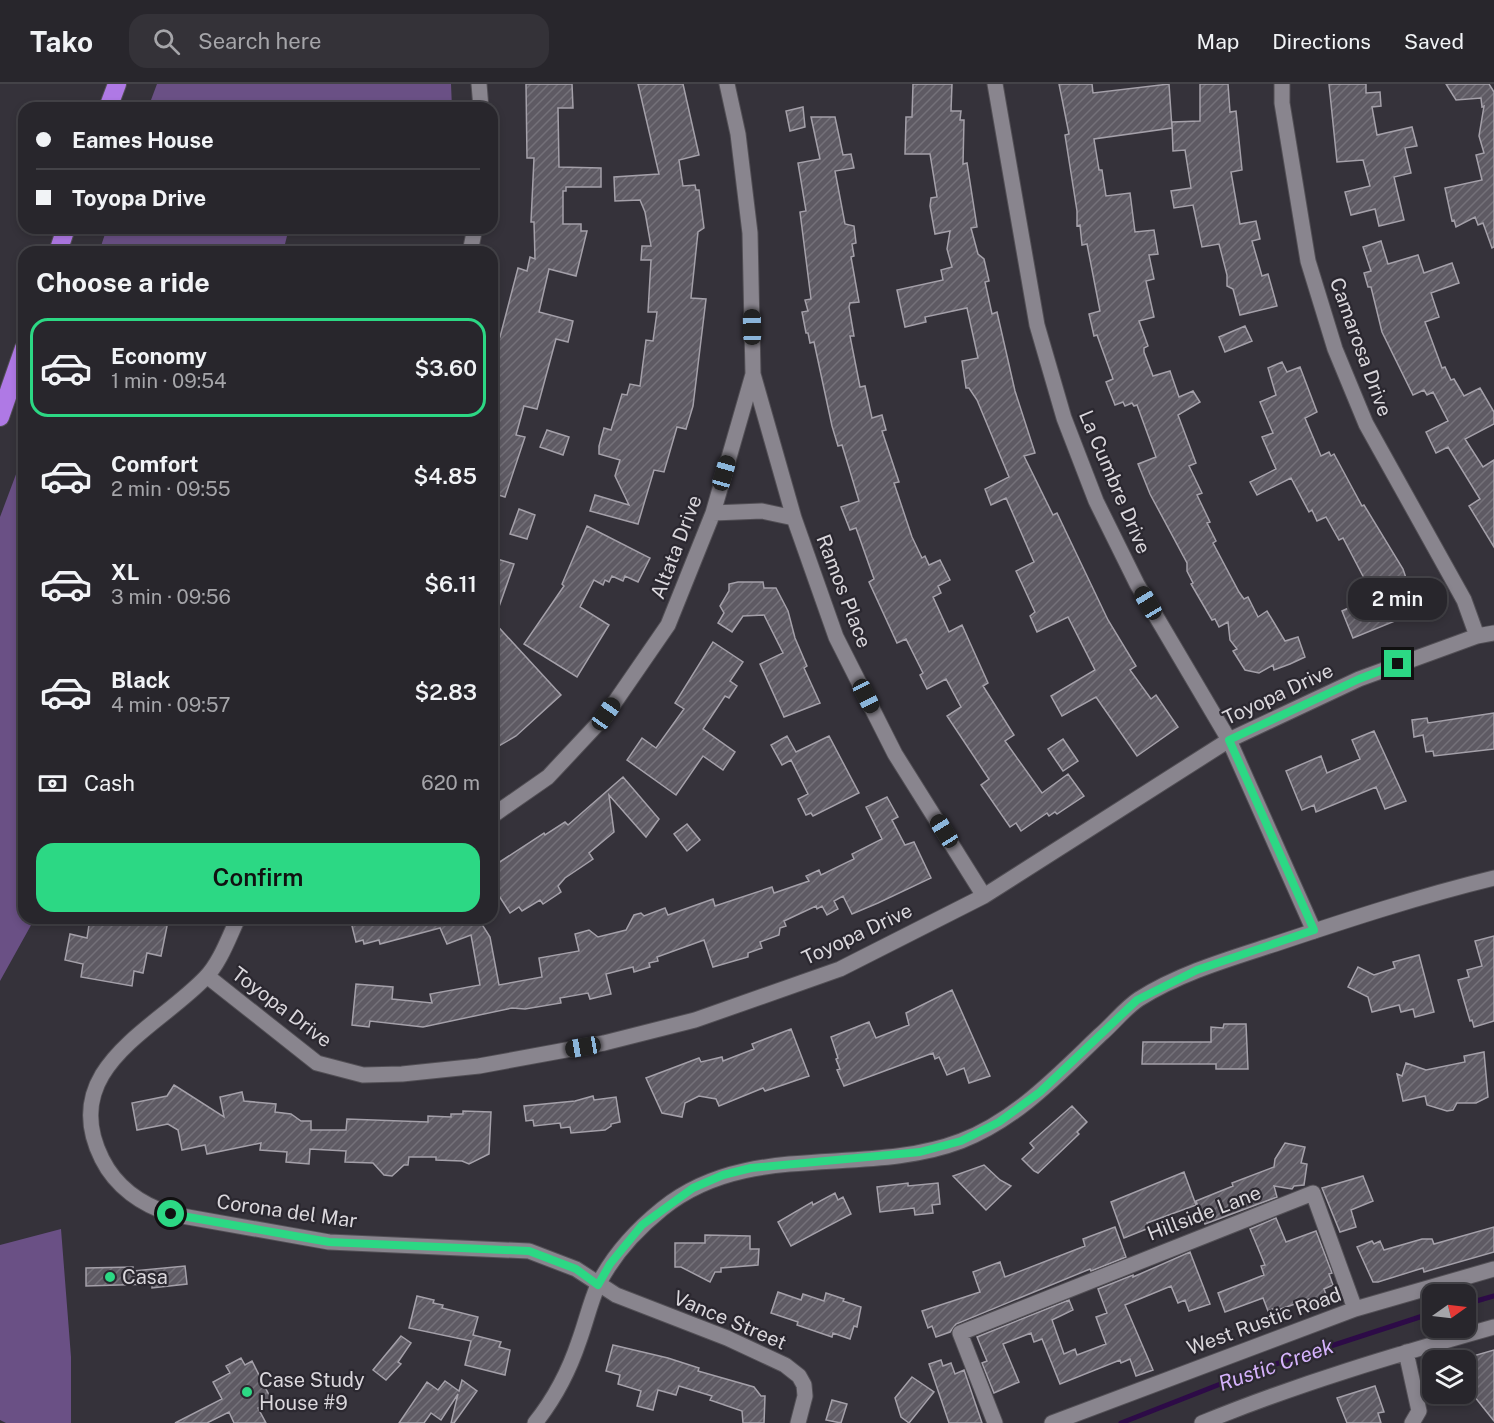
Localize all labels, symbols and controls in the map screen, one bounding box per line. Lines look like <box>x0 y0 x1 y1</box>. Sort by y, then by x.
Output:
search box <box>129 14 549 68</box>
text: Tako <box>30 25 93 58</box>
icon: search <box>150 25 183 58</box>
text: Search here <box>198 28 322 54</box>
text: Map <box>1197 29 1239 54</box>
text: Directions <box>1272 29 1371 54</box>
text: Saved <box>1404 29 1464 54</box>
text: Eames House <box>72 127 214 153</box>
text: Toyopa Drive <box>72 185 206 211</box>
text: Choose a ride <box>36 266 210 298</box>
street label: Camarosa Drive <box>1325 274 1397 420</box>
car <box>743 309 761 345</box>
icon: car <box>39 341 93 395</box>
text: Economy <box>111 343 207 369</box>
text: $3.60 <box>415 355 477 381</box>
text: 1 min · 09:54 <box>111 369 227 393</box>
street label: La Cumbre Drive <box>1074 407 1156 557</box>
icon: car <box>39 449 93 503</box>
text: Comfort <box>111 451 198 477</box>
car <box>710 453 738 493</box>
text: $4.85 <box>414 463 477 489</box>
text: 2 min · 09:55 <box>111 477 231 501</box>
street label: Altata Drive <box>645 492 707 602</box>
street label: Ramos Place <box>811 531 877 651</box>
icon: car <box>39 557 93 611</box>
text: XL <box>111 559 139 585</box>
text: $6.11 <box>424 571 477 597</box>
callout: 2 min <box>1348 577 1448 619</box>
car <box>1131 583 1165 623</box>
text: 3 min · 09:56 <box>111 585 231 609</box>
text: 2 min <box>1372 587 1423 611</box>
route end <box>1384 650 1411 677</box>
street label: Toyopa Drive <box>1219 658 1337 730</box>
icon: car <box>39 665 93 719</box>
text: Black <box>111 667 170 693</box>
car <box>850 676 882 716</box>
text: $2.83 <box>414 679 477 705</box>
text: 4 min · 09:57 <box>111 693 230 717</box>
car <box>588 694 624 734</box>
icon: cash <box>36 767 69 800</box>
text: Cash <box>84 770 135 796</box>
text: 620 m <box>421 771 480 795</box>
car <box>927 811 961 851</box>
button: Confirm <box>36 843 480 912</box>
street label: Toyopa Drive <box>798 898 916 970</box>
street label: Toyopa Drive <box>227 962 337 1052</box>
car <box>564 1035 602 1059</box>
street label: Hillside Lane <box>1144 1180 1264 1246</box>
street label: Corona del Mar <box>215 1189 359 1233</box>
route start <box>157 1200 184 1227</box>
place label: Casa <box>122 1265 168 1289</box>
marker: Casa <box>103 1270 117 1284</box>
street label: West Rustic Road <box>1184 1282 1344 1360</box>
north arrow <box>1422 1284 1476 1338</box>
map controls <box>1422 1284 1476 1404</box>
street label: Vance Street <box>670 1285 790 1355</box>
water label: Rustic Creek <box>1215 1333 1337 1396</box>
button: layers <box>1422 1350 1476 1404</box>
place label: Case Study House #9 <box>259 1368 365 1415</box>
marker: Case Study House #9 <box>240 1385 254 1399</box>

